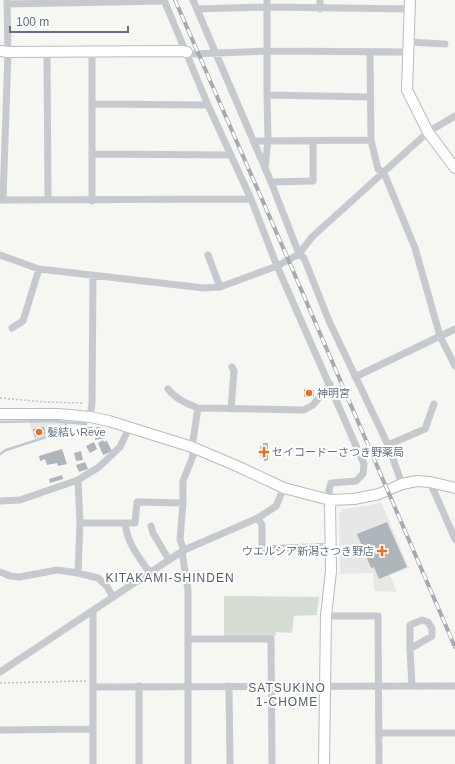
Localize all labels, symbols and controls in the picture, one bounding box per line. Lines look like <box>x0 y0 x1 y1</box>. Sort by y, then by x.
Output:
scale bar <box>10 8 128 34</box>
text: 100 m <box>16 15 49 29</box>
place label: 神明宮 <box>317 387 350 399</box>
marker: 神明宮 <box>304 388 314 398</box>
place label: 髪結いReve <box>47 426 106 438</box>
marker: 髪結いReve <box>34 427 44 437</box>
place label: セイコードーさつき野薬局 <box>272 446 404 458</box>
marker: セイコードーさつき野薬局 <box>259 447 269 457</box>
place label: ウエルシア新潟さつき野店 <box>242 545 374 557</box>
marker: ウエルシア新潟さつき野店 <box>377 546 387 556</box>
district label: KITAKAMI-SHINDEN <box>105 571 235 585</box>
district label: SATSUKINO 1-CHOME <box>248 681 326 709</box>

